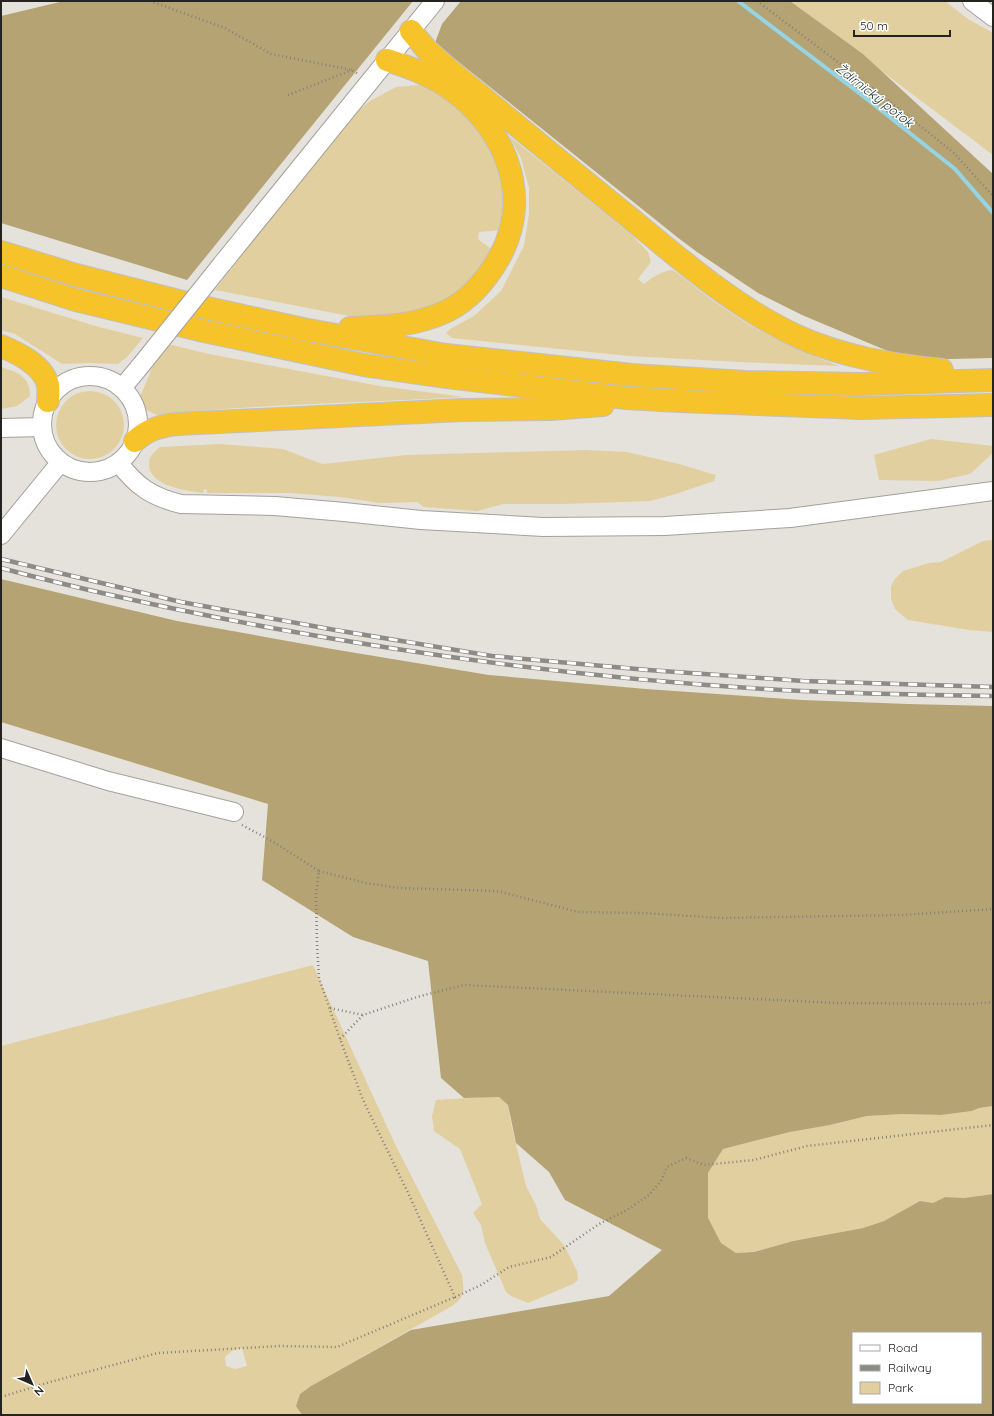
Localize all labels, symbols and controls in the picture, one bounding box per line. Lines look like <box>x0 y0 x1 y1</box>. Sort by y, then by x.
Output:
scale bar <box>854 12 950 38</box>
text: 50 m <box>860 18 888 33</box>
water label: Ždírnický potok <box>833 60 918 131</box>
legend <box>852 1332 982 1404</box>
text: Road <box>888 1340 918 1355</box>
text: Railway <box>888 1360 932 1375</box>
north arrow <box>12 1364 52 1404</box>
text: Park <box>888 1380 913 1395</box>
text: N <box>31 1383 47 1399</box>

